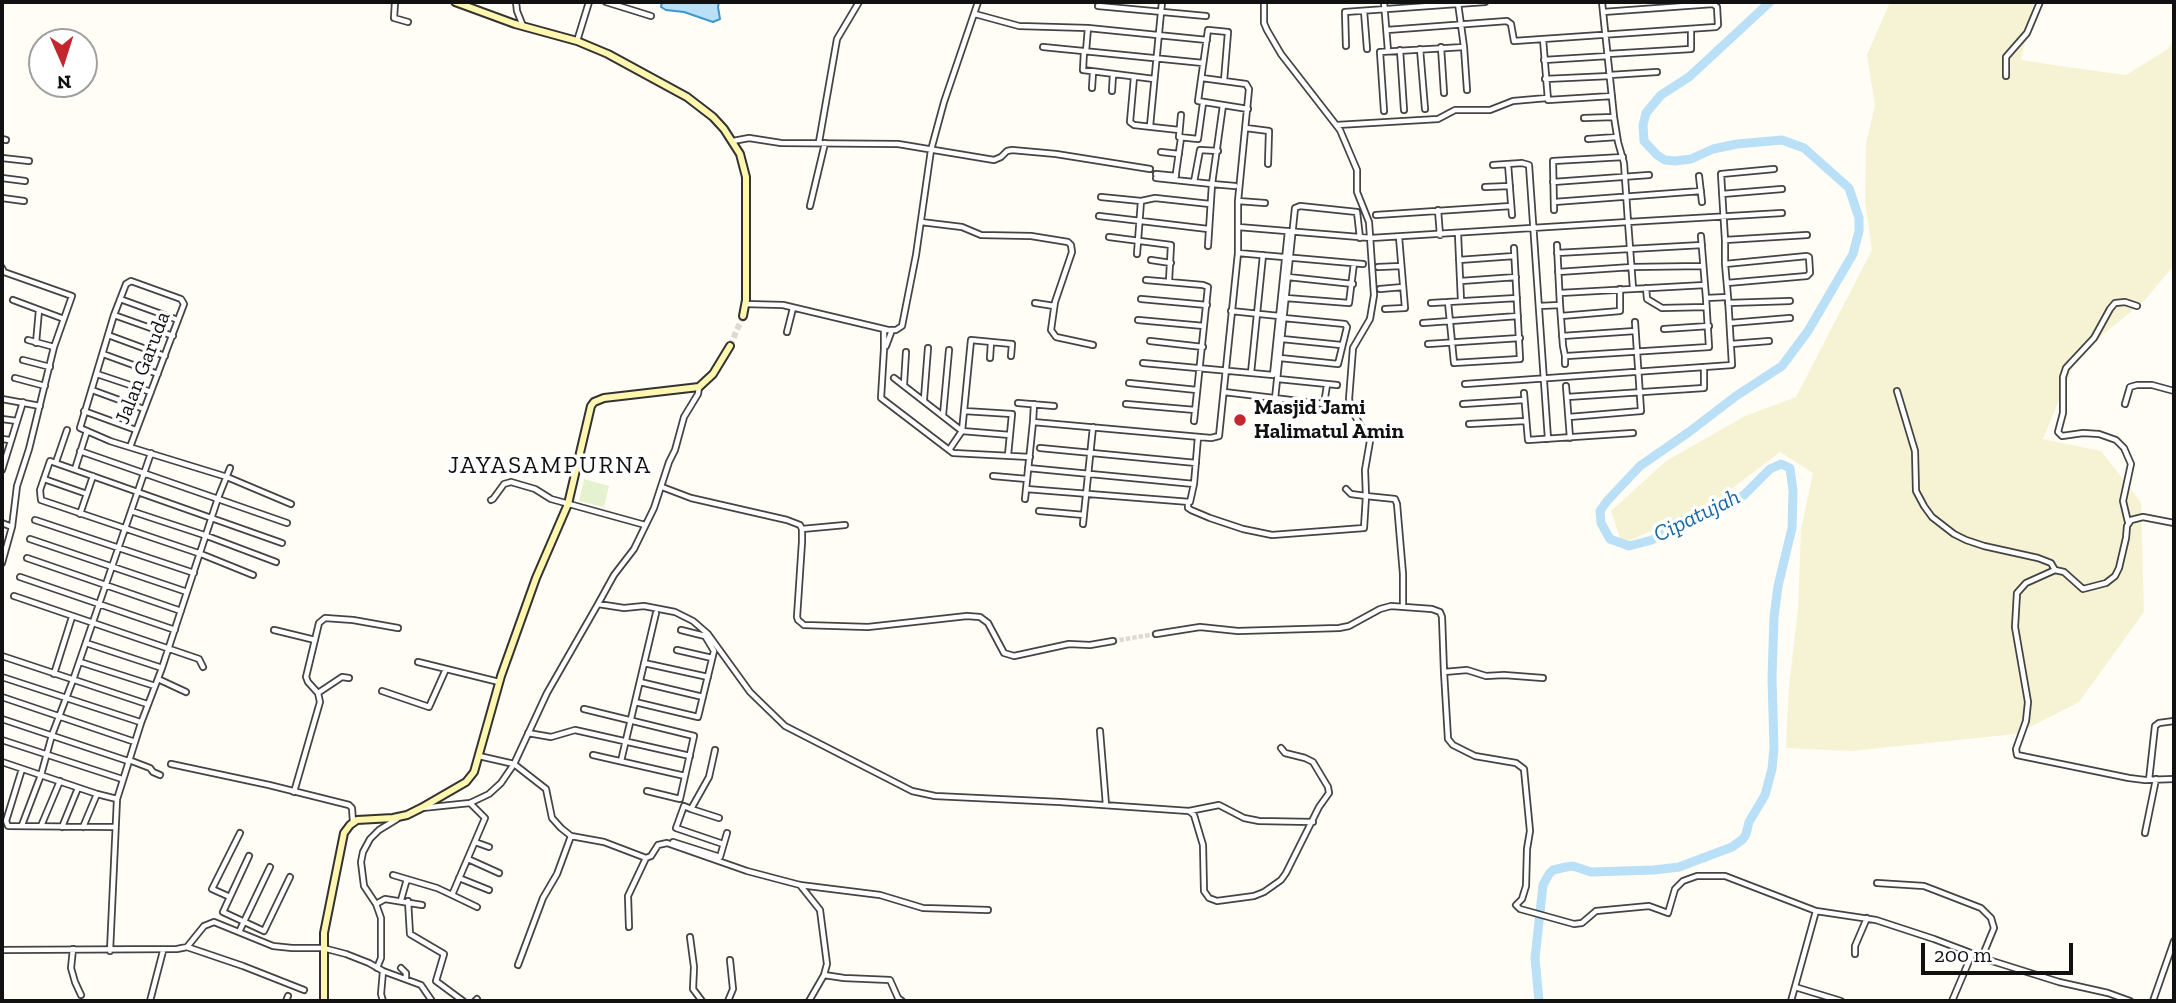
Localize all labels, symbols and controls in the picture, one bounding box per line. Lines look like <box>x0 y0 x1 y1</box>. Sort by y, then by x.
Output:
north arrow <box>28 28 98 98</box>
text: N <box>56 71 72 94</box>
street label: Jalan Garuda <box>110 308 176 428</box>
place label: Masjid Jami Halimatul Amin <box>1254 395 1404 445</box>
marker: Masjid Jami Halimatul Amin <box>1232 412 1248 428</box>
district label: JAYASAMPURNA <box>450 452 650 480</box>
water label: Cipatujah <box>1649 483 1745 549</box>
scale bar <box>1924 930 2076 974</box>
text: 200 m <box>1934 942 1992 967</box>

